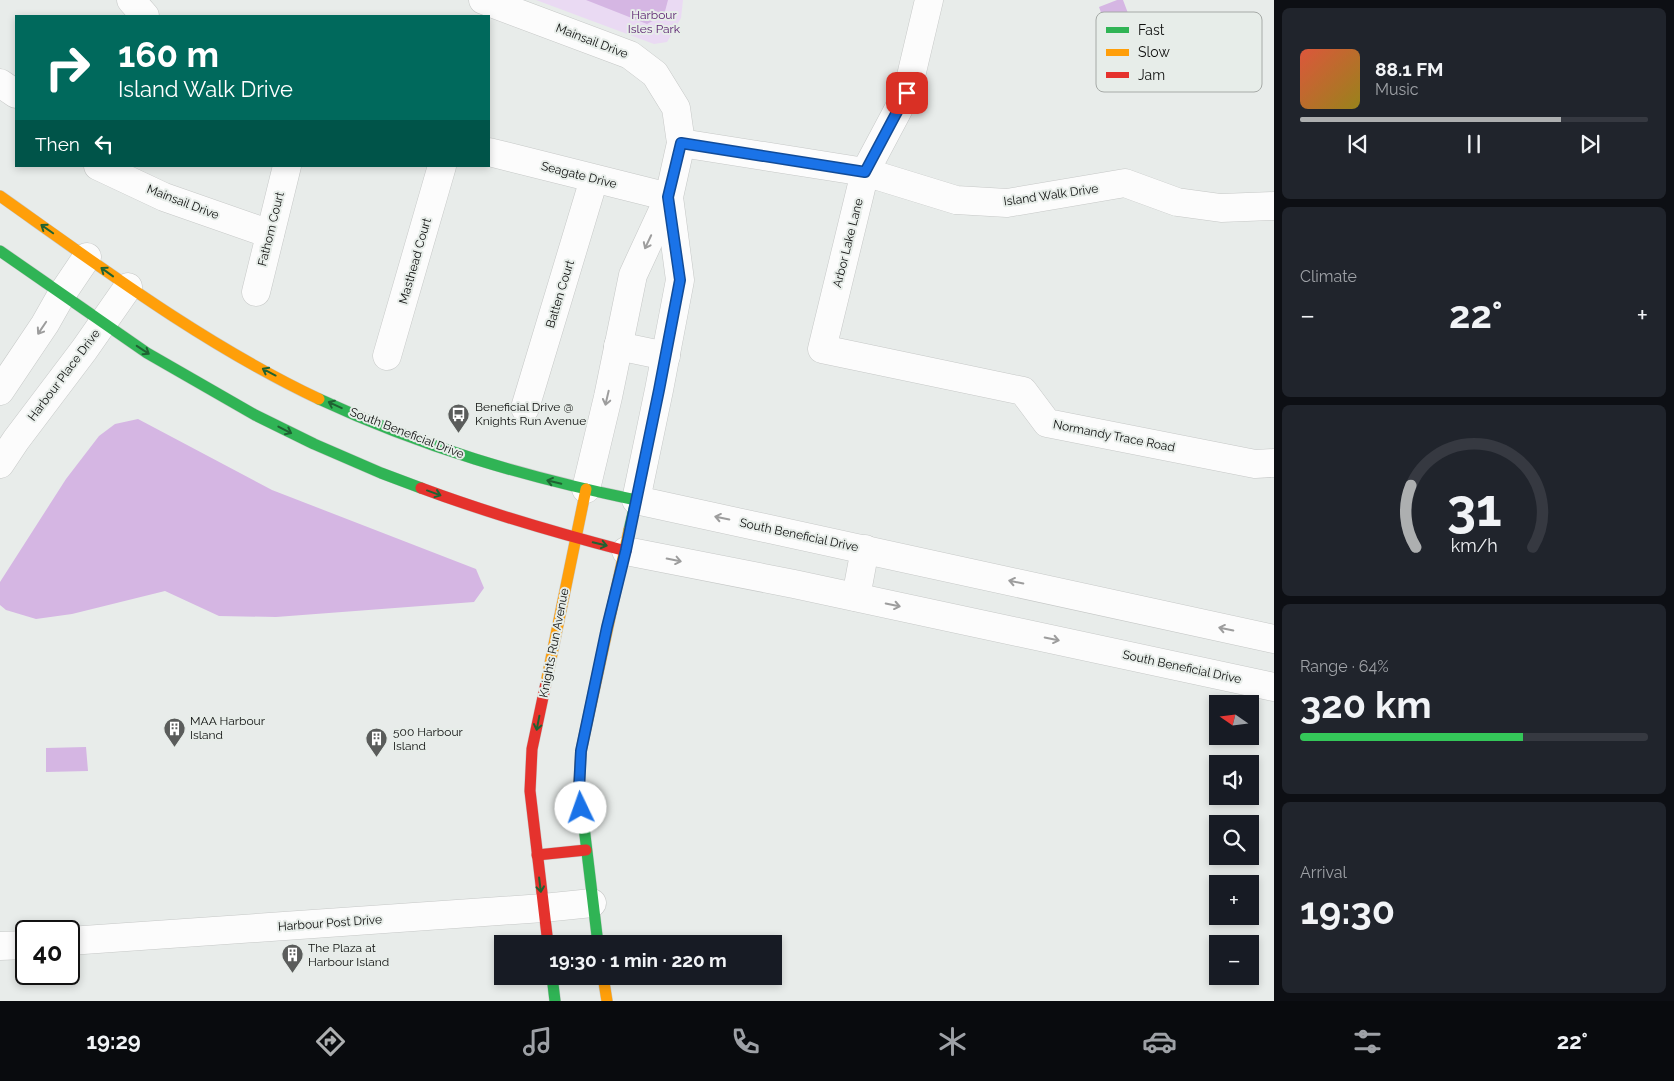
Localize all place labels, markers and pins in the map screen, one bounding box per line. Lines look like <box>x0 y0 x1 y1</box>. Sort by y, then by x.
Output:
pin <box>886 72 928 114</box>
place label: Beneficial Drive @ Knights Run Avenue <box>475 400 586 428</box>
bus stop icon: Beneficial Drive @ Knights Run Avenue <box>447 402 471 433</box>
place label: MAA Harbour Island <box>190 714 266 742</box>
building icon: MAA Harbour Island <box>162 716 186 747</box>
place label: 500 Harbour Island <box>393 725 464 753</box>
building icon: 500 Harbour Island <box>365 727 389 758</box>
place label: The Plaza at Harbour Island <box>308 941 389 969</box>
building icon: The Plaza at Harbour Island <box>280 943 304 974</box>

